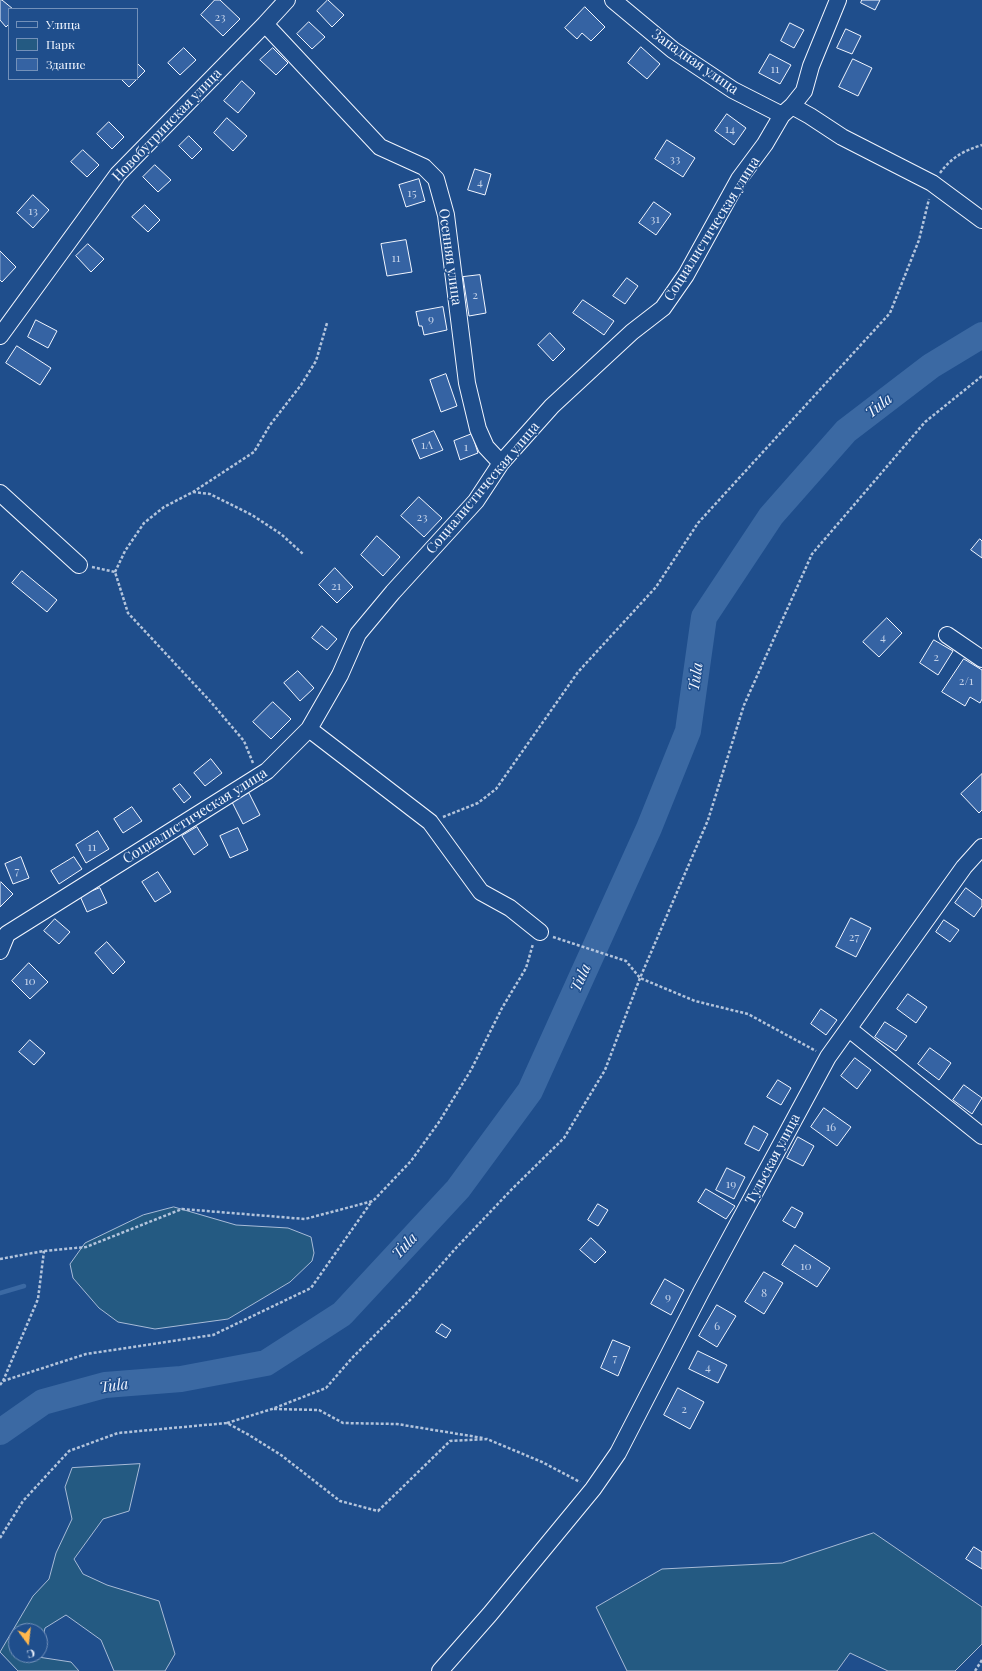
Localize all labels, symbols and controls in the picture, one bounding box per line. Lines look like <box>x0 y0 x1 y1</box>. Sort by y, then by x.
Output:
legend <box>8 8 138 80</box>
house number: 23 <box>214 10 226 24</box>
text: Улица <box>46 16 80 32</box>
street label: Западная улица <box>648 26 742 98</box>
text: Парк <box>46 36 75 52</box>
text: Здание <box>46 56 86 72</box>
house number: 11 <box>771 62 779 76</box>
street label: Новобугринская улица <box>109 65 225 185</box>
house number: 14 <box>725 122 735 136</box>
house number: 33 <box>670 152 680 166</box>
street label: Социалистическая улица <box>661 154 763 304</box>
house number: 4 <box>477 175 483 189</box>
house number: 15 <box>407 186 417 200</box>
house number: 13 <box>28 204 38 218</box>
street label: Осенняя улица <box>435 207 465 307</box>
house number: 31 <box>650 212 660 226</box>
house number: 11 <box>392 251 400 265</box>
house number: 2 <box>472 288 478 302</box>
house number: 9 <box>428 312 434 326</box>
water label: Tula <box>862 390 896 422</box>
street label: Социалистическая улица <box>423 419 543 557</box>
house number: 1А <box>421 438 433 452</box>
house number: 1 <box>464 440 468 454</box>
house number: 23 <box>416 510 428 524</box>
house number: 21 <box>331 579 341 593</box>
house number: 4 <box>880 630 886 644</box>
house number: 2 <box>933 650 939 664</box>
water label: Tula <box>685 661 707 693</box>
house number: 2/1 <box>959 674 973 688</box>
street label: Социалистическая улица <box>120 765 270 867</box>
house number: 11 <box>88 840 96 854</box>
house number: 7 <box>15 864 19 878</box>
house number: 27 <box>849 930 859 944</box>
water label: Tula <box>567 961 595 995</box>
house number: 10 <box>24 974 36 988</box>
street label: Тульская улица <box>742 1111 804 1207</box>
house number: 16 <box>826 1120 836 1134</box>
house number: 19 <box>726 1177 736 1191</box>
water label: Tula <box>388 1229 422 1263</box>
house number: 10 <box>800 1259 812 1273</box>
house number: 8 <box>761 1286 767 1300</box>
house number: 9 <box>665 1290 671 1304</box>
house number: 6 <box>714 1319 720 1333</box>
house number: 7 <box>613 1351 617 1365</box>
house number: 4 <box>705 1360 711 1374</box>
water label: Tula <box>98 1375 130 1397</box>
house number: 2 <box>681 1402 687 1416</box>
north arrow <box>8 1623 48 1663</box>
text: С <box>25 1646 37 1662</box>

